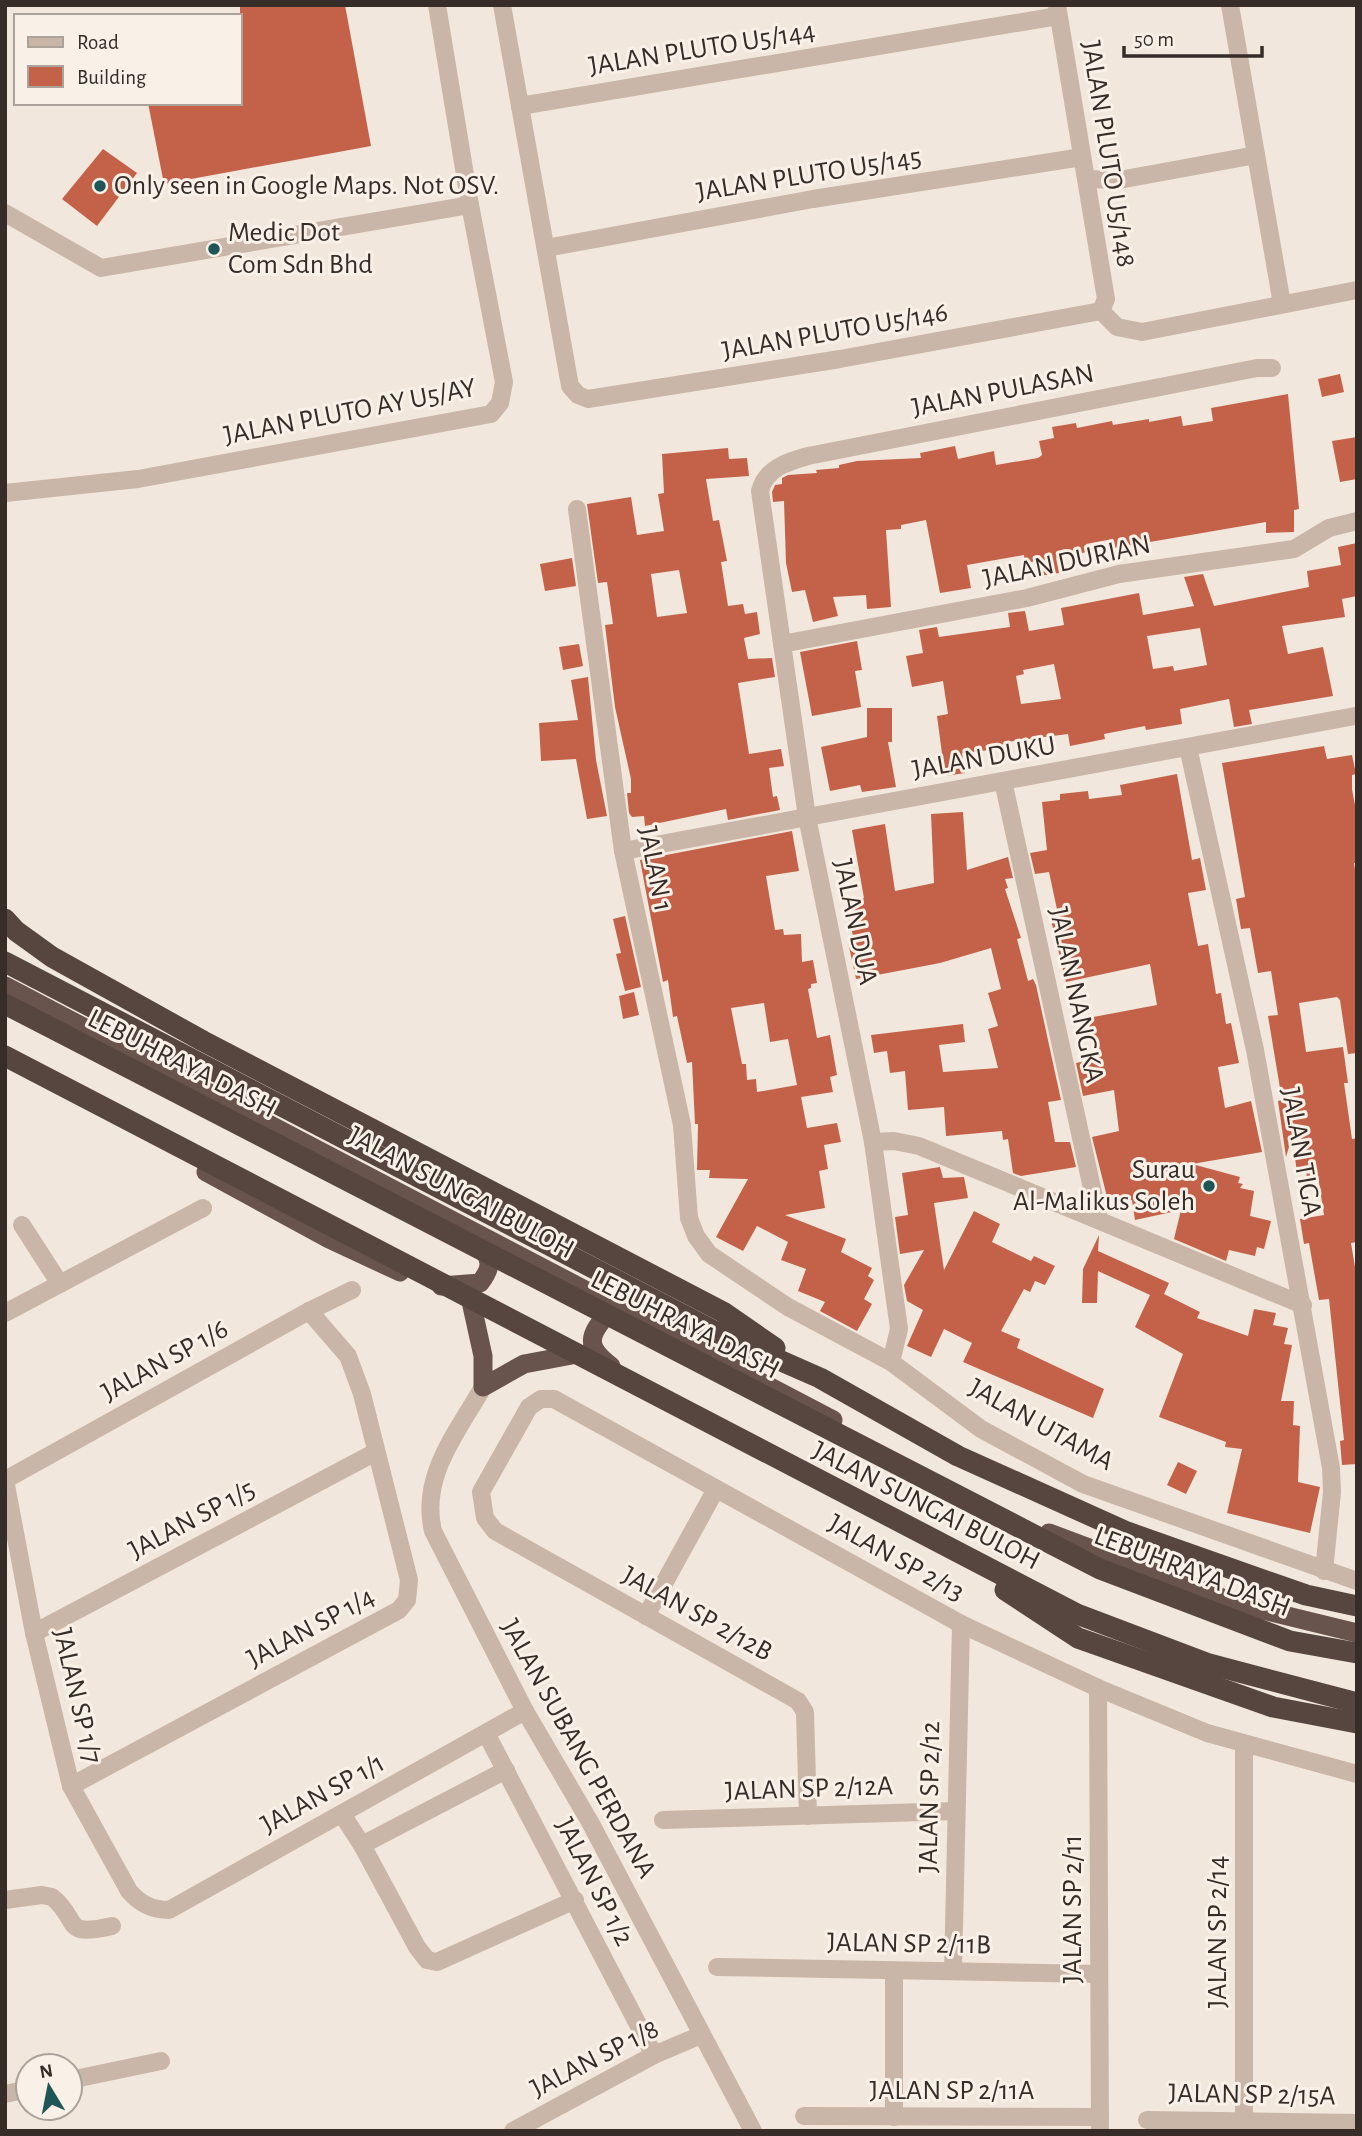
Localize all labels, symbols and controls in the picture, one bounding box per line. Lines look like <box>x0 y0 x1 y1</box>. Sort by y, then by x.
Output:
legend <box>14 14 242 105</box>
scale bar <box>1124 14 1262 58</box>
street label: JALAN PLUTO U5/144 <box>587 17 817 81</box>
text: 50 m <box>1134 29 1174 50</box>
text: Road <box>77 32 119 53</box>
street label: JALAN PLUTO U5/148 <box>1076 39 1140 269</box>
text: Building <box>77 67 147 88</box>
street label: JALAN PLUTO U5/145 <box>695 143 923 207</box>
place label: Only seen in Google Maps. Not OSV. <box>114 172 499 200</box>
marker: Only seen in Google Maps. Not OSV. <box>92 178 108 194</box>
place label: Medic Dot Com Sdn Bhd <box>228 219 373 279</box>
marker: Medic Dot Com Sdn Bhd <box>206 241 222 257</box>
street label: JALAN PLUTO U5/146 <box>720 298 950 366</box>
street label: JALAN PULASAN <box>910 360 1096 422</box>
street label: JALAN PLUTO AY U5/AY <box>222 374 479 450</box>
street label: JALAN DURIAN <box>981 531 1153 593</box>
street label: JALAN DUKU <box>910 732 1058 784</box>
street label: JALAN 1 <box>633 824 677 914</box>
street label: JALAN DUA <box>828 857 882 987</box>
street label: JALAN NANGKA <box>1044 905 1108 1085</box>
street label: LEBUHRAYA DASH <box>83 1004 281 1124</box>
street label: JALAN TIGA <box>1276 1085 1326 1219</box>
street label: JALAN SUNGAI BULOH <box>344 1122 578 1264</box>
place label: Surau Al-Malikus Soleh <box>1013 1156 1195 1216</box>
marker: Surau Al-Malikus Soleh <box>1201 1178 1217 1194</box>
street label: LEBUHRAYA DASH <box>586 1265 784 1385</box>
street label: JALAN SP 1/6 <box>97 1315 233 1407</box>
street label: JALAN UTAMA <box>964 1374 1118 1476</box>
street label: JALAN SUNGAI BULOH <box>808 1437 1044 1575</box>
street label: JALAN SP 1/5 <box>124 1475 260 1565</box>
street label: JALAN SP 2/13 <box>823 1509 969 1607</box>
street label: LEBUHRAYA DASH <box>1090 1522 1294 1622</box>
street label: JALAN SP 2/12B <box>617 1561 777 1667</box>
street label: JALAN SP 1/4 <box>243 1583 379 1673</box>
street label: JALAN SUBANG PERDANA <box>495 1615 661 1883</box>
street label: JALAN SP 1/7 <box>48 1626 106 1766</box>
street label: JALAN SP 2/12 <box>915 1721 945 1873</box>
street label: JALAN SP 1/1 <box>257 1749 389 1839</box>
street label: JALAN SP 2/12A <box>724 1772 894 1806</box>
street label: JALAN SP 1/2 <box>550 1814 638 1950</box>
street label: JALAN SP 2/11 <box>1059 1835 1087 1983</box>
street label: JALAN SP 2/14 <box>1204 1856 1232 2008</box>
street label: JALAN SP 2/11B <box>827 1929 991 1959</box>
street label: JALAN SP 1/8 <box>526 2015 664 2103</box>
north arrow <box>14 2052 84 2122</box>
text: N <box>38 2061 54 2082</box>
street label: JALAN SP 2/11A <box>869 2077 1035 2105</box>
street label: JALAN SP 2/15A <box>1168 2080 1336 2110</box>

